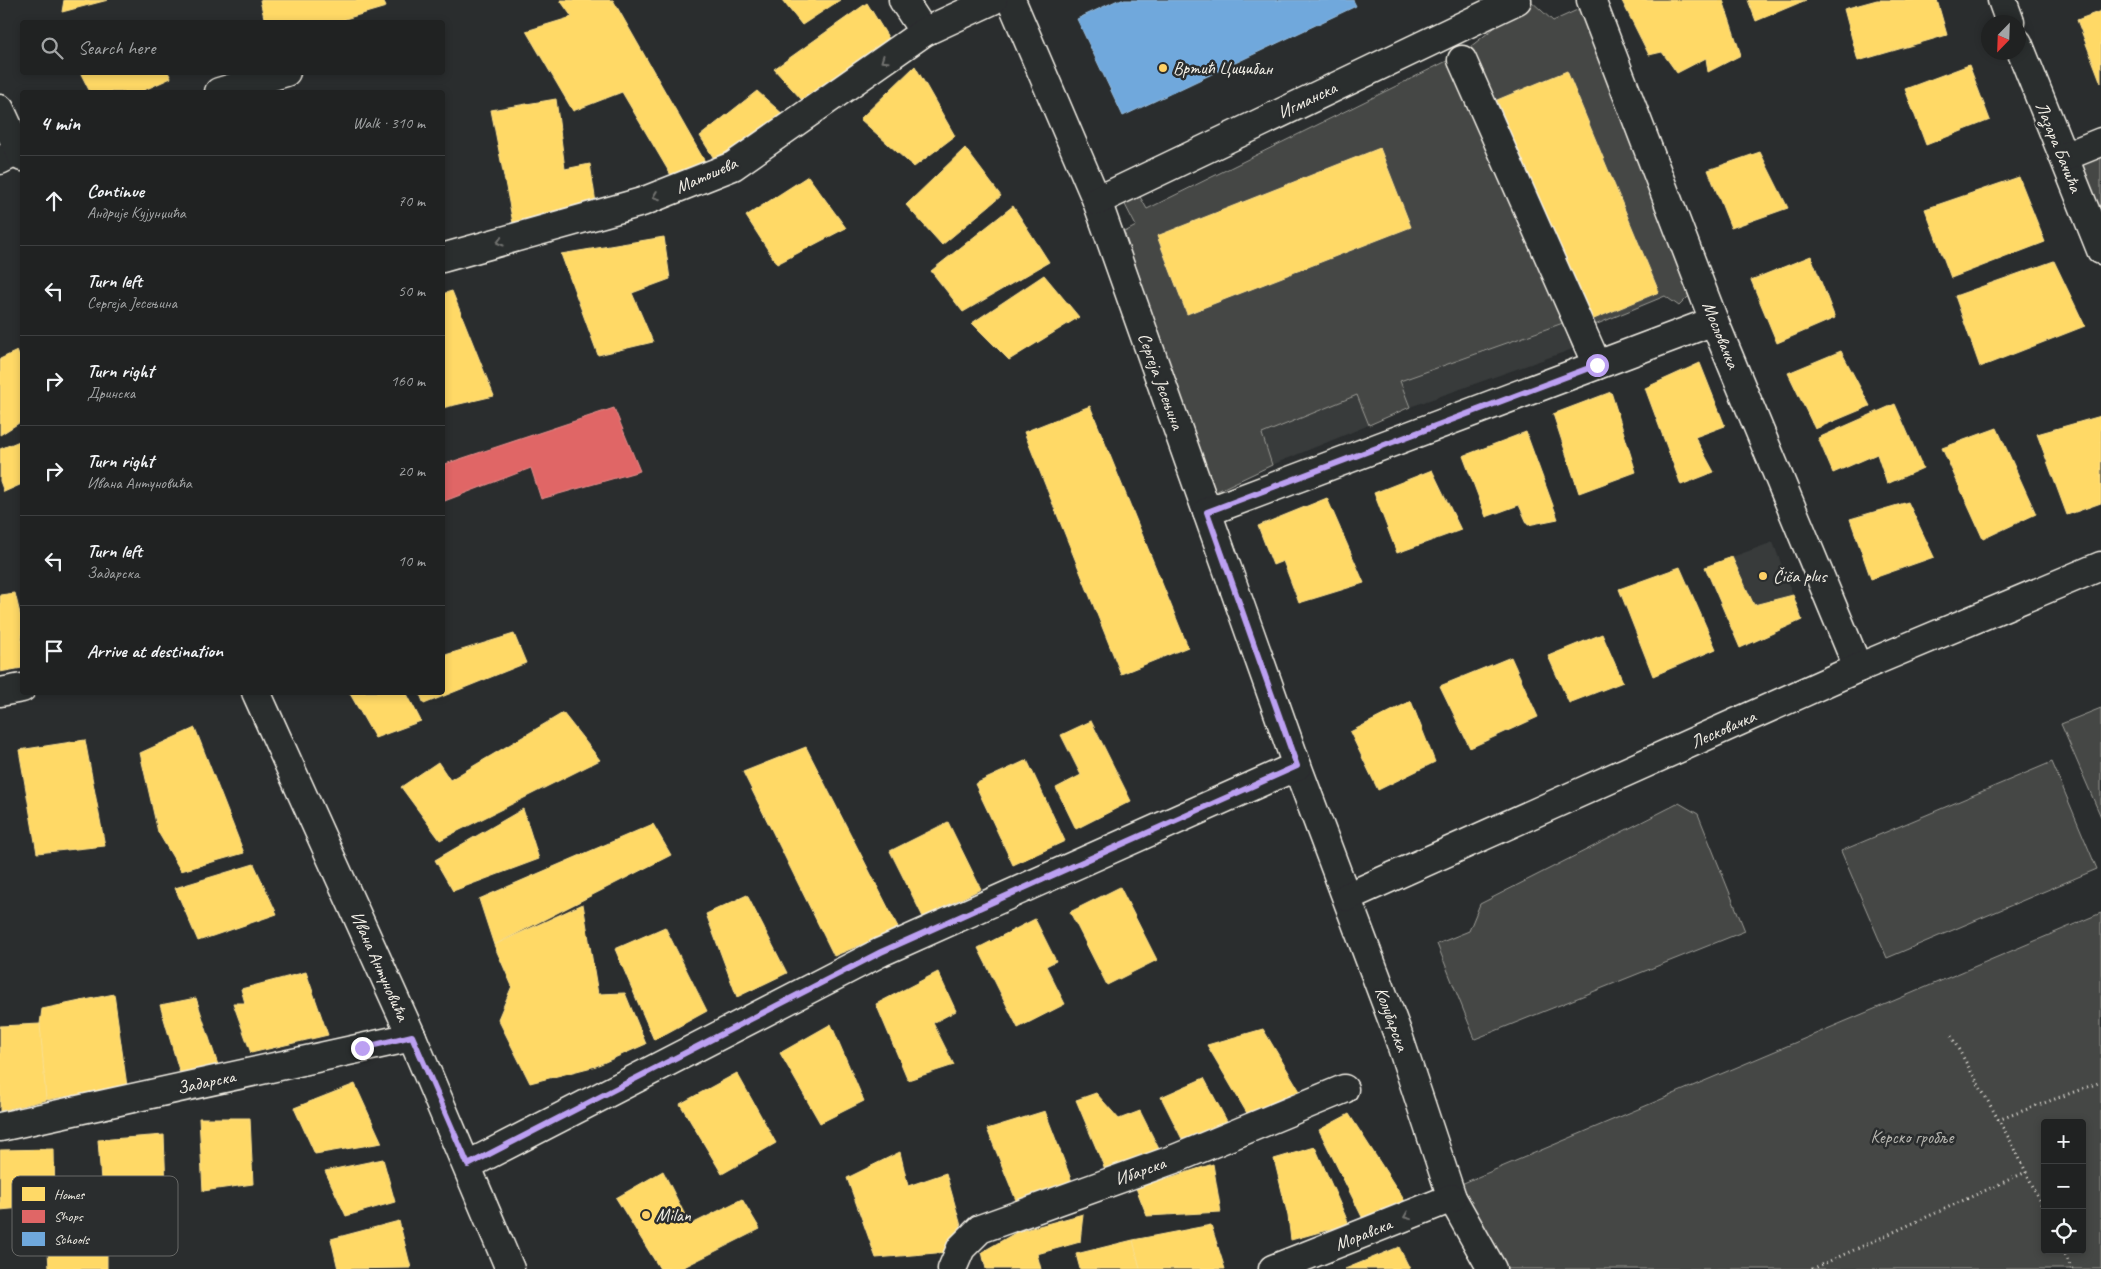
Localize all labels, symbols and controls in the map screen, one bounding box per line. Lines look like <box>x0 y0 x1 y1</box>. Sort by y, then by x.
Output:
north arrow <box>1981 15 2026 60</box>
search box <box>20 20 445 75</box>
icon: search <box>38 34 66 62</box>
text: Search here <box>78 36 155 60</box>
one-way arrow <box>880 54 890 63</box>
place label: Вртић Цицибан <box>1173 57 1274 79</box>
marker: Вртић Цицибан <box>1157 62 1169 74</box>
street label: Игманска <box>1274 76 1341 124</box>
street label: Лазара Бачића <box>2030 99 2088 197</box>
text: 4 min <box>40 110 80 136</box>
text: Walk · 310 m <box>353 113 425 133</box>
street label: Матошева <box>672 151 741 198</box>
text: Continue <box>87 179 144 203</box>
icon: ahead <box>40 187 68 215</box>
one-way arrow <box>652 190 661 200</box>
text: 70 m <box>398 191 425 211</box>
text: Андрије Кујунџића <box>87 203 186 223</box>
one-way arrow <box>495 236 504 247</box>
text: Turn left <box>87 269 142 293</box>
icon: left <box>40 277 68 305</box>
text: 50 m <box>398 281 425 301</box>
text: Сергеја Јесењина <box>87 293 177 313</box>
street label: Мословачка <box>1698 298 1745 373</box>
street label: Сергеја Јесењина <box>1133 330 1189 434</box>
route start <box>1586 354 1609 377</box>
text: Turn right <box>87 359 154 383</box>
icon: right <box>40 367 68 395</box>
text: 160 m <box>391 371 425 391</box>
text: Дринска <box>87 383 135 403</box>
text: Turn right <box>87 449 154 473</box>
icon: right <box>40 457 68 485</box>
text: 20 m <box>398 461 425 481</box>
text: Ивана Антуновића <box>87 473 192 493</box>
text: Turn left <box>87 539 142 563</box>
icon: left <box>40 547 68 575</box>
text: 10 m <box>398 551 425 571</box>
text: Задарска <box>87 563 139 583</box>
place label: Čiča plus <box>1773 565 1828 587</box>
marker: Čiča plus <box>1757 570 1769 582</box>
icon: arrive <box>40 637 68 665</box>
text: Arrive at destination <box>87 639 223 663</box>
street label: Лесковачка <box>1687 704 1760 753</box>
street label: Ивана Антуновића <box>346 908 414 1025</box>
street label: Колубарска <box>1370 984 1414 1055</box>
route end <box>351 1037 374 1060</box>
street label: Задарска <box>175 1065 239 1099</box>
map controls <box>2041 1119 2086 1254</box>
button: + <box>2041 1119 2086 1164</box>
park label: Керско гробље <box>1871 1126 1955 1148</box>
street label: Ибарска <box>1112 1151 1170 1190</box>
button: − <box>2041 1164 2086 1209</box>
legend <box>12 1176 178 1256</box>
text: Homes <box>54 1186 85 1203</box>
place label: Milan <box>656 1204 692 1226</box>
text: Shops <box>54 1208 84 1225</box>
marker: Milan <box>640 1209 652 1221</box>
button: locate <box>2041 1209 2086 1254</box>
one-way arrow <box>1403 1210 1412 1220</box>
street label: Моравска <box>1331 1212 1396 1255</box>
text: Schools <box>54 1231 90 1248</box>

